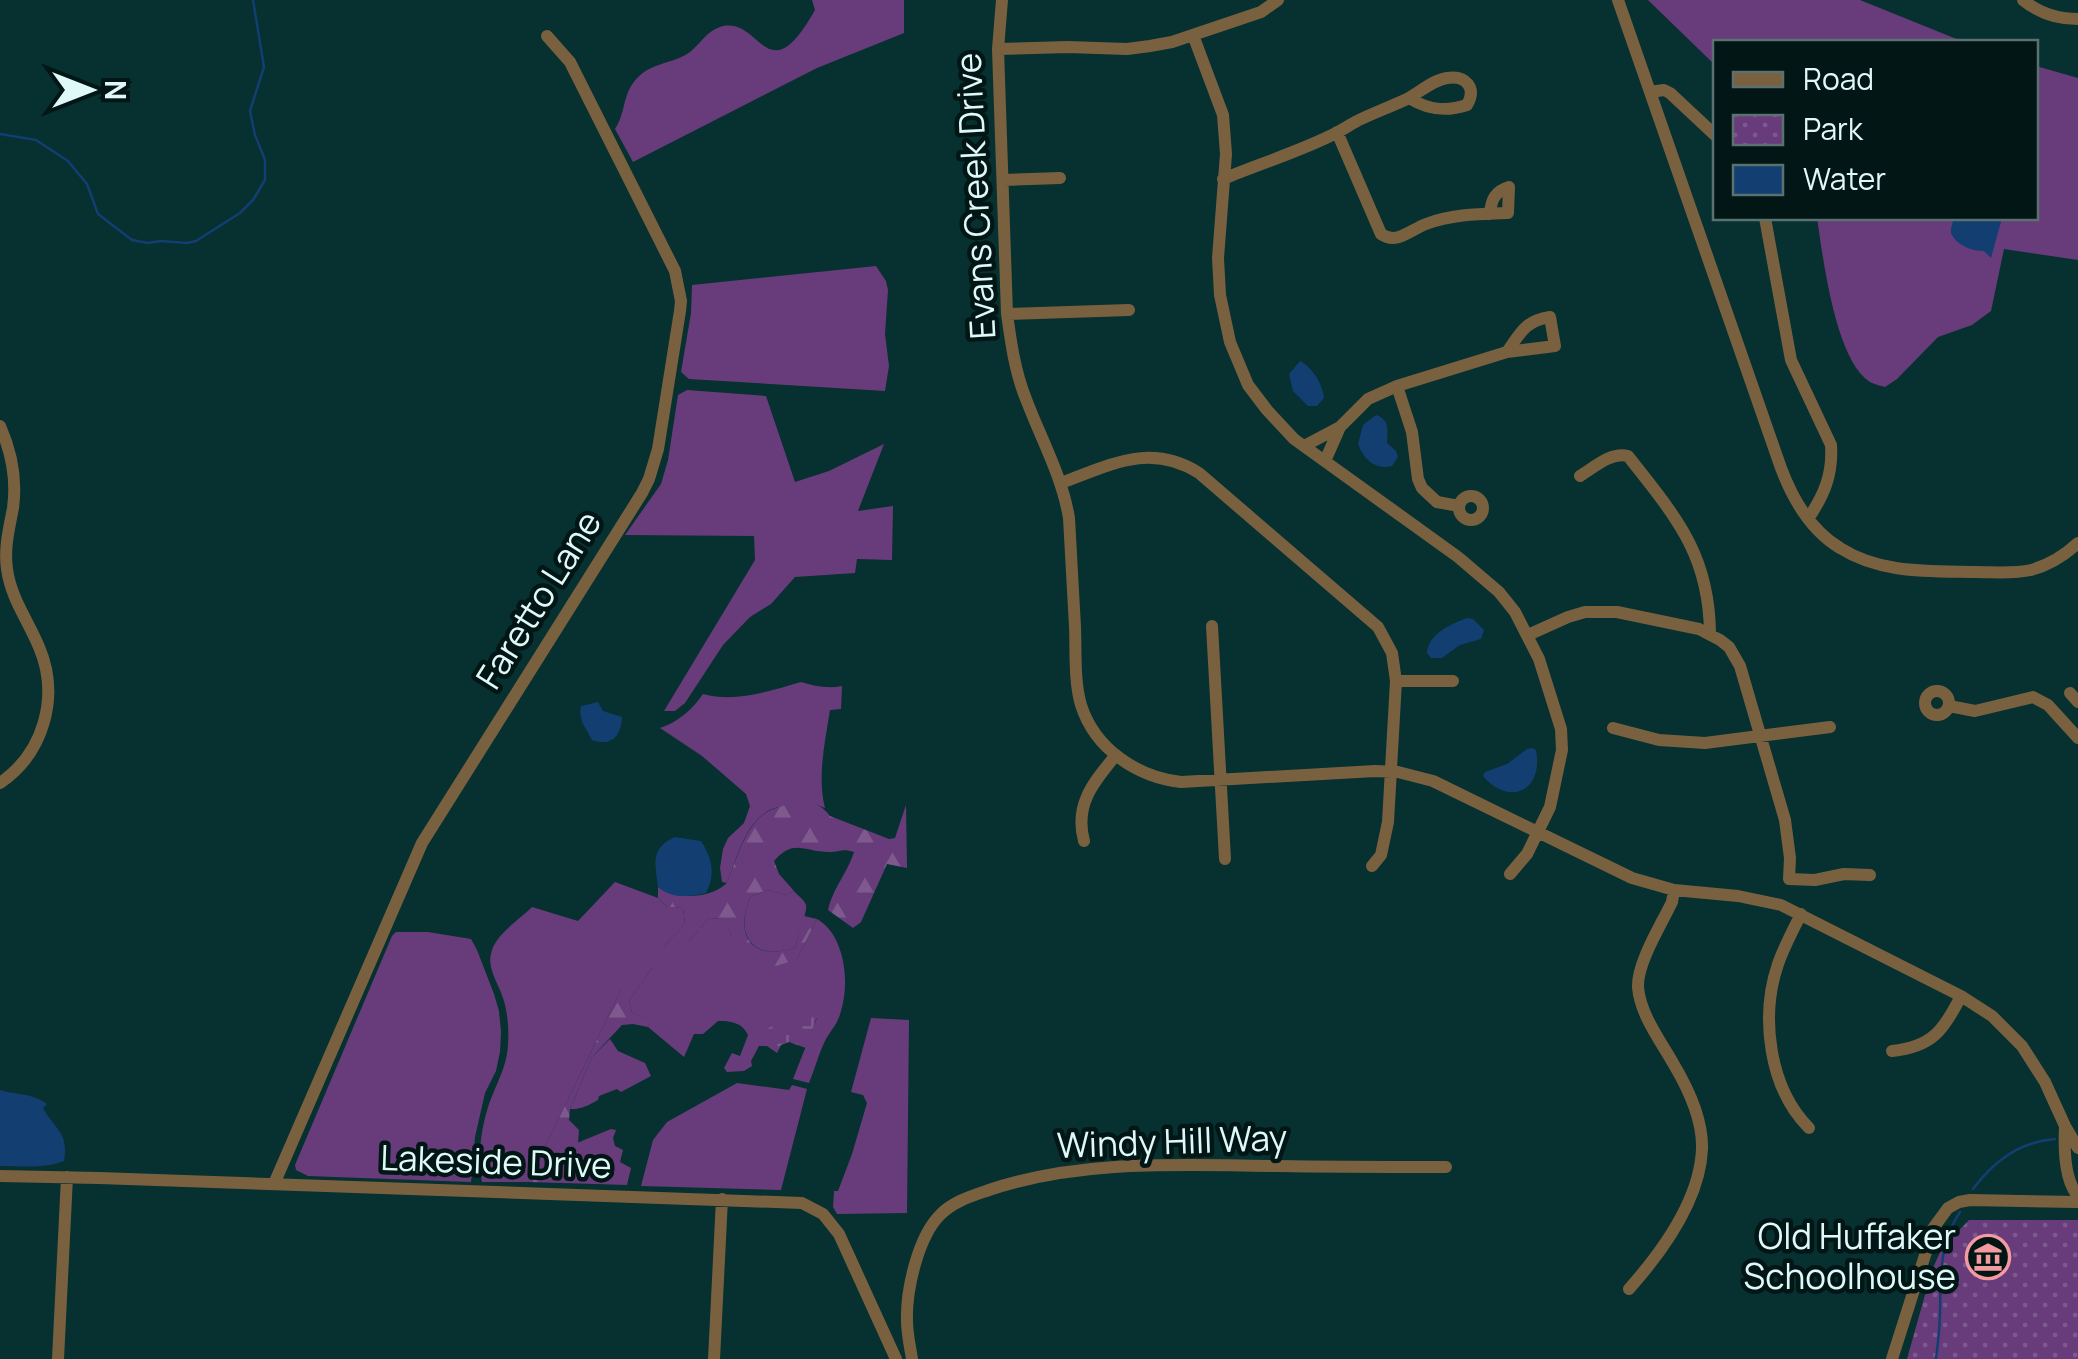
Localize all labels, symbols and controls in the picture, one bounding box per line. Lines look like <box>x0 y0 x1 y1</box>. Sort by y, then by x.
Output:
north arrow <box>40 40 140 140</box>
legend <box>1713 40 2038 220</box>
street label: Evans Creek Drive <box>944 52 1006 340</box>
text: Road <box>1803 58 1874 99</box>
text: N <box>97 80 135 100</box>
text: Park <box>1803 108 1864 149</box>
text: Water <box>1803 158 1886 199</box>
street label: Faretto Lane <box>464 501 612 697</box>
street label: Windy Hill Way <box>1056 1113 1288 1169</box>
street label: Lakeside Drive <box>380 1133 612 1189</box>
place label: Old Huffaker Schoolhouse <box>1744 1212 1956 1300</box>
museum icon: Old Huffaker Schoolhouse <box>1965 1234 2011 1280</box>

